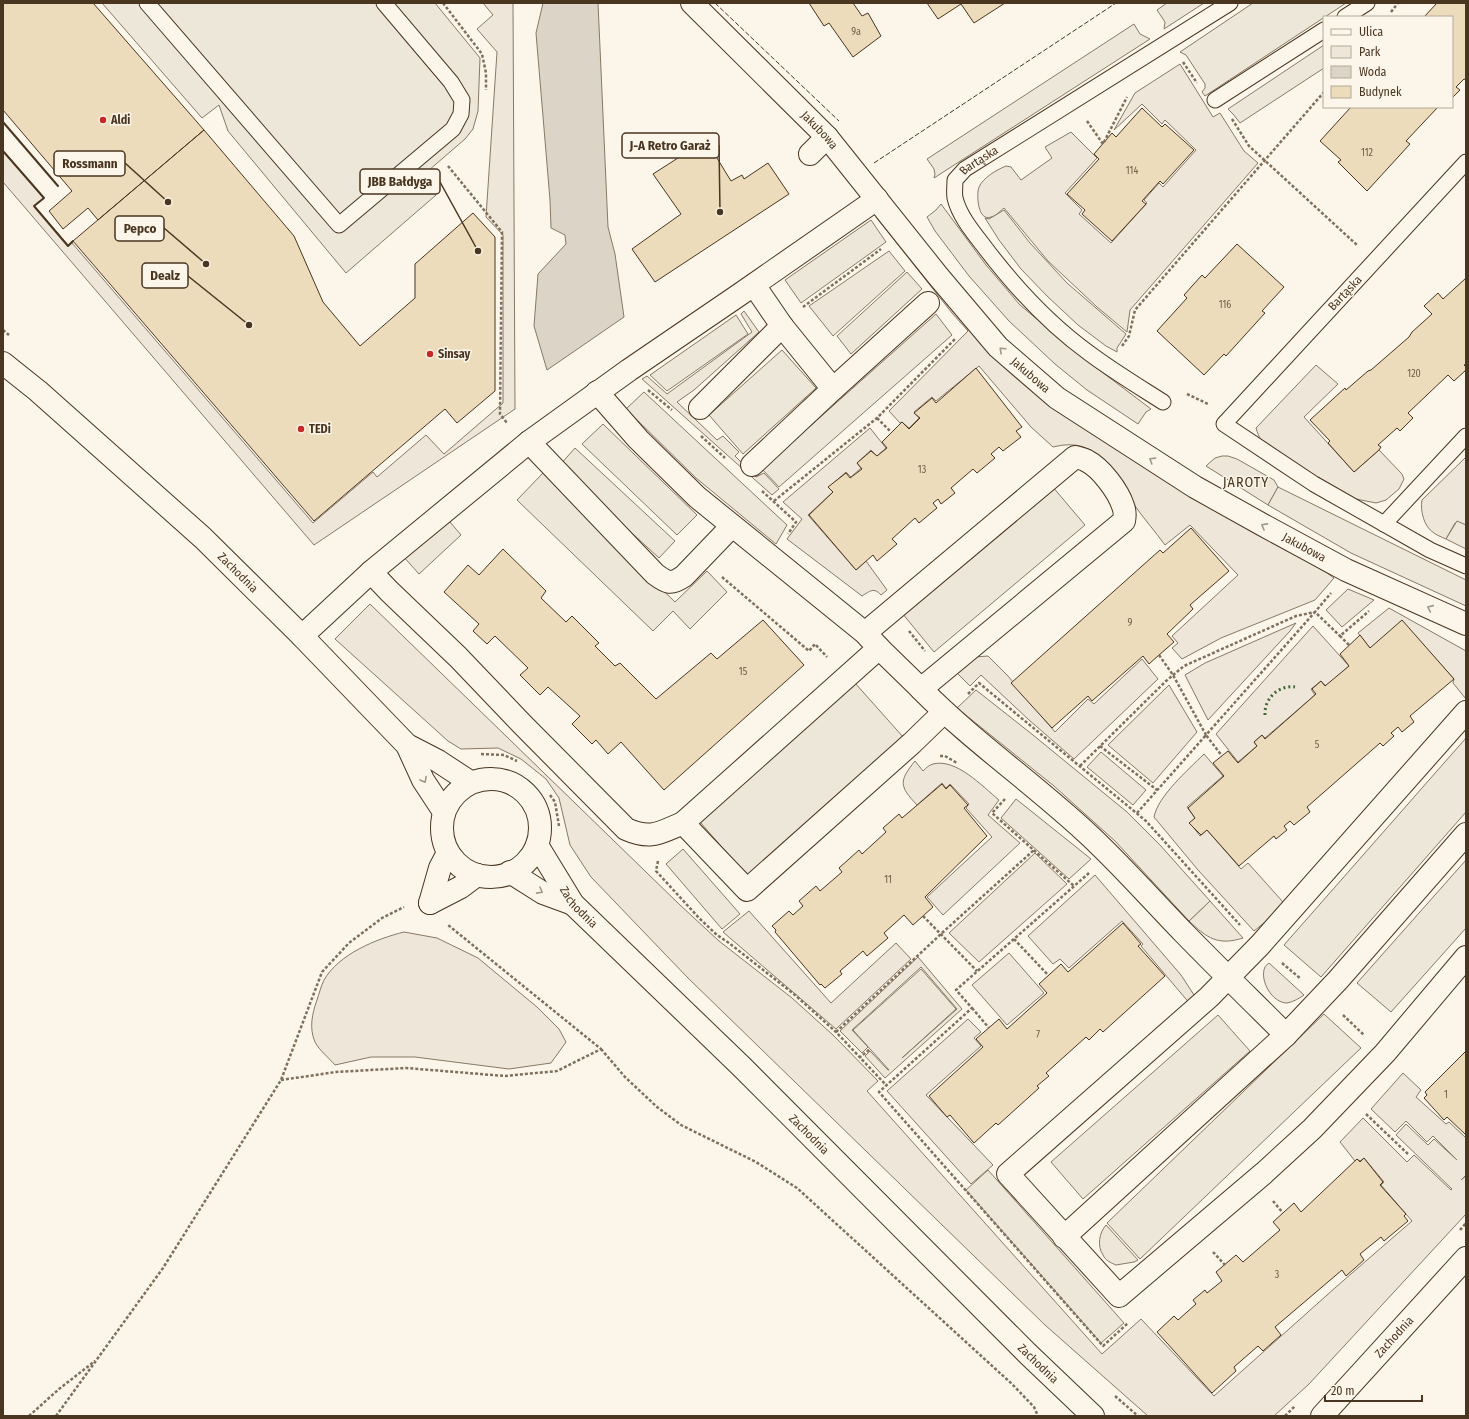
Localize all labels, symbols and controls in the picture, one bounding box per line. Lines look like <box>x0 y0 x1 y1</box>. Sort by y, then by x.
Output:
legend <box>1323 16 1453 108</box>
text: Ulica <box>1359 25 1383 39</box>
house number: 9a <box>851 26 861 38</box>
text: Park <box>1359 45 1381 59</box>
text: Woda <box>1359 65 1387 79</box>
text: Budynek <box>1359 85 1402 99</box>
street label: Jakubowa <box>798 108 841 152</box>
place label: Aldi <box>110 113 130 127</box>
marker: Aldi <box>98 115 108 125</box>
callout: J-A Retro Garaż <box>622 133 719 158</box>
text: J-A Retro Garaż <box>628 138 711 153</box>
street label: Bartąska <box>956 143 1001 177</box>
house number: 112 <box>1361 147 1374 159</box>
callout: Rossmann <box>54 151 125 176</box>
text: Rossmann <box>62 156 118 171</box>
house number: 114 <box>1126 165 1138 177</box>
callout: JBB Bałdyga <box>360 169 440 194</box>
text: JBB Bałdyga <box>367 174 433 189</box>
callout: Pepco <box>115 216 164 241</box>
text: Pepco <box>124 221 156 236</box>
callout: Dealz <box>142 263 188 288</box>
text: Dealz <box>150 268 180 283</box>
street label: Bartąska <box>1325 273 1365 313</box>
house number: 116 <box>1219 299 1231 311</box>
place label: Sinsay <box>438 347 471 361</box>
one-way arrow <box>999 348 1007 355</box>
marker: Sinsay <box>425 349 435 359</box>
street label: Jakubowa <box>1008 354 1053 396</box>
house number: 120 <box>1407 368 1421 380</box>
place label: TEDi <box>309 422 331 436</box>
marker: TEDi <box>296 424 306 434</box>
one-way arrow <box>1149 457 1156 464</box>
house number: 13 <box>918 464 927 476</box>
district label: JAROTY <box>1223 474 1269 491</box>
one-way arrow <box>1261 523 1268 530</box>
street label: Jakubowa <box>1280 530 1328 565</box>
street label: Zachodnia <box>215 550 261 596</box>
one-way arrow <box>1427 605 1435 613</box>
house number: 9 <box>1128 617 1133 629</box>
house number: 15 <box>739 666 748 678</box>
house number: 5 <box>1315 739 1320 751</box>
one-way arrow <box>419 776 426 783</box>
house number: 11 <box>884 874 892 886</box>
street label: Zachodnia <box>557 884 600 931</box>
one-way arrow <box>536 886 544 894</box>
house number: 7 <box>1036 1029 1040 1041</box>
house number: 1 <box>1444 1089 1448 1101</box>
street label: Zachodnia <box>786 1111 832 1157</box>
house number: 3 <box>1275 1269 1280 1281</box>
street label: Zachodnia <box>1372 1313 1416 1360</box>
street label: Zachodnia <box>1015 1341 1061 1386</box>
scale bar <box>1325 1377 1422 1403</box>
text: 20 m <box>1331 1384 1355 1398</box>

